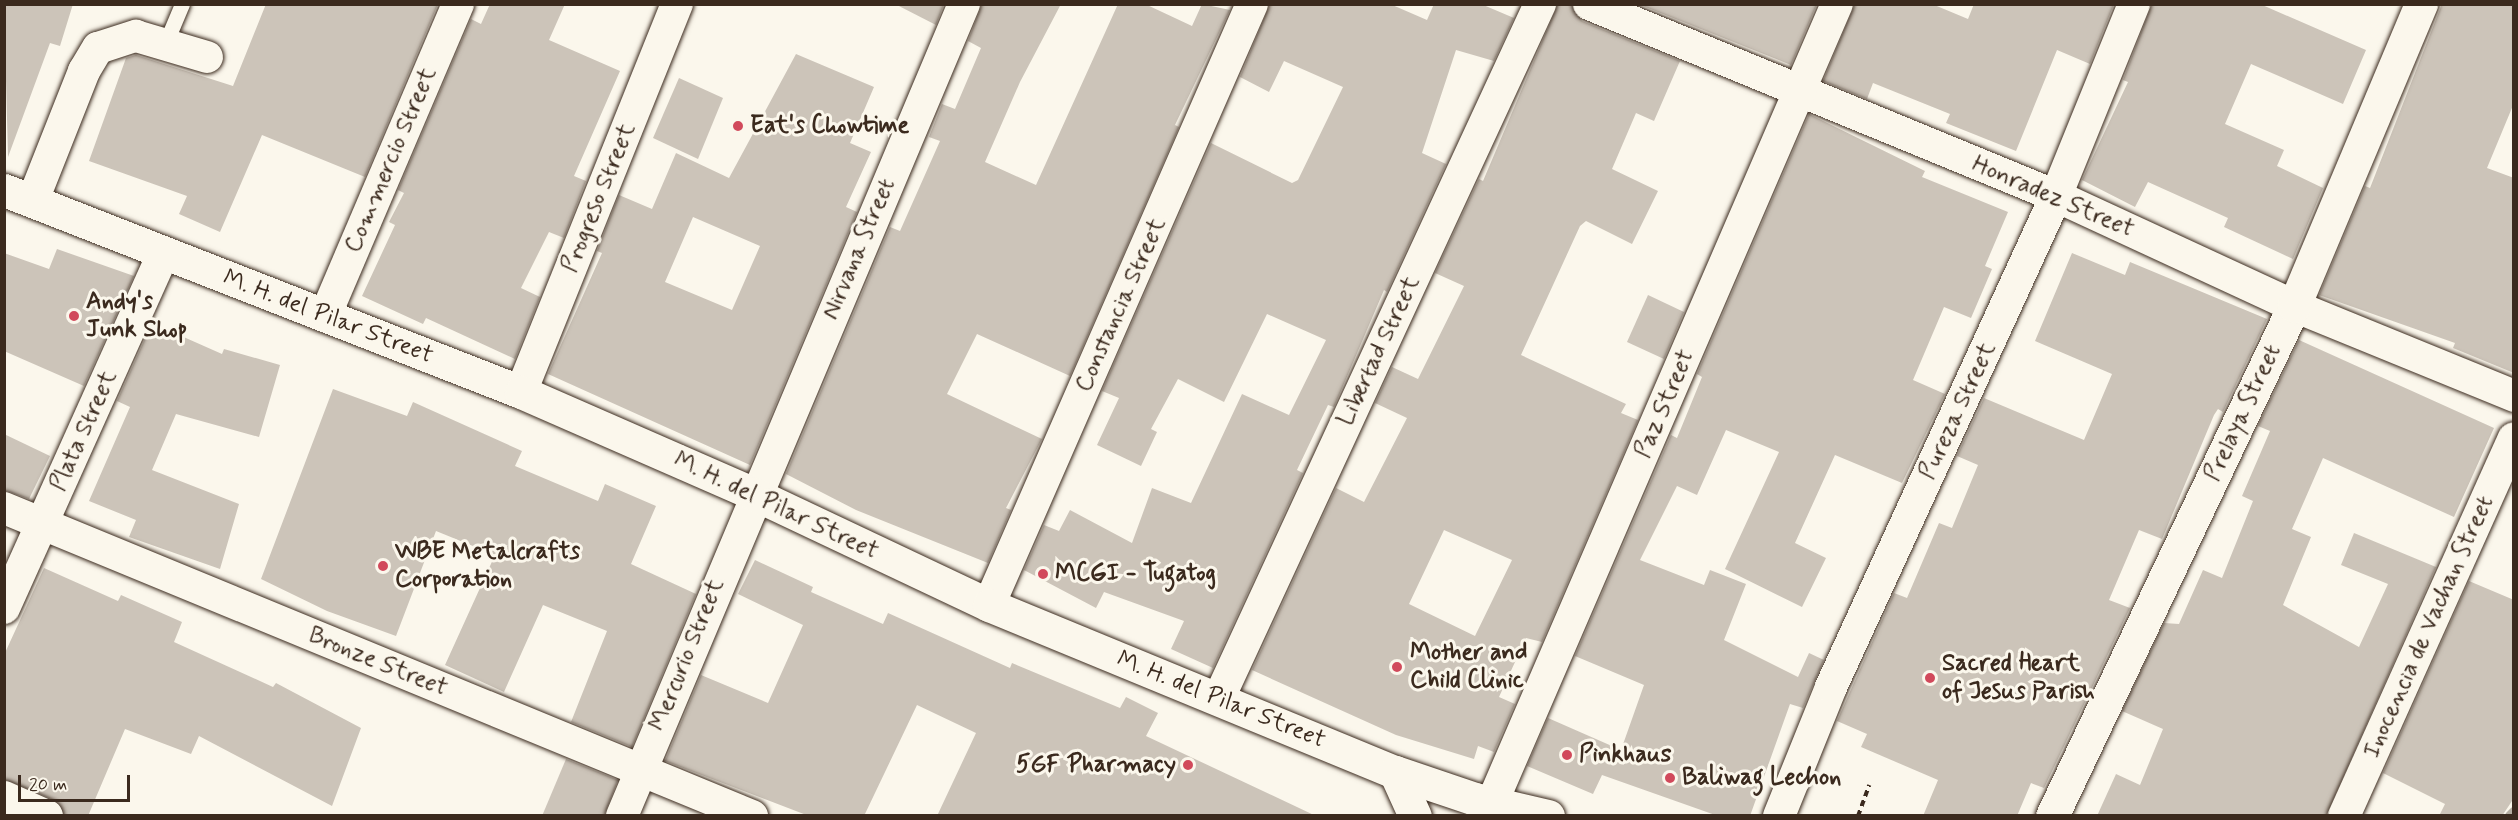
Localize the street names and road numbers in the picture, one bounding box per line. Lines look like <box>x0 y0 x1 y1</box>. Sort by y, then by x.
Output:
street label: Commercio Street <box>339 63 443 257</box>
street label: Progreso Street <box>556 119 642 277</box>
street label: Honradez Street <box>1968 150 2138 244</box>
street label: Nirvana Street <box>816 172 902 326</box>
street label: Constancia Street <box>1070 213 1172 397</box>
street label: M. H. del Pilar Street <box>221 265 435 369</box>
street label: Libertad Street <box>1332 271 1426 431</box>
street label: Pureza Street <box>1914 338 2002 484</box>
street label: Prelaya Street <box>2198 338 2288 488</box>
street label: Paz Street <box>1629 346 1701 462</box>
street label: Plata Street <box>45 366 123 496</box>
street label: M. H. del Pilar Street <box>671 447 881 565</box>
street label: Inocencia de Vachan Street <box>2357 490 2501 764</box>
street label: Mercurio Street <box>643 575 731 735</box>
street label: Bronze Street <box>305 621 451 703</box>
street label: M. H. del Pilar Street <box>1115 646 1327 754</box>

